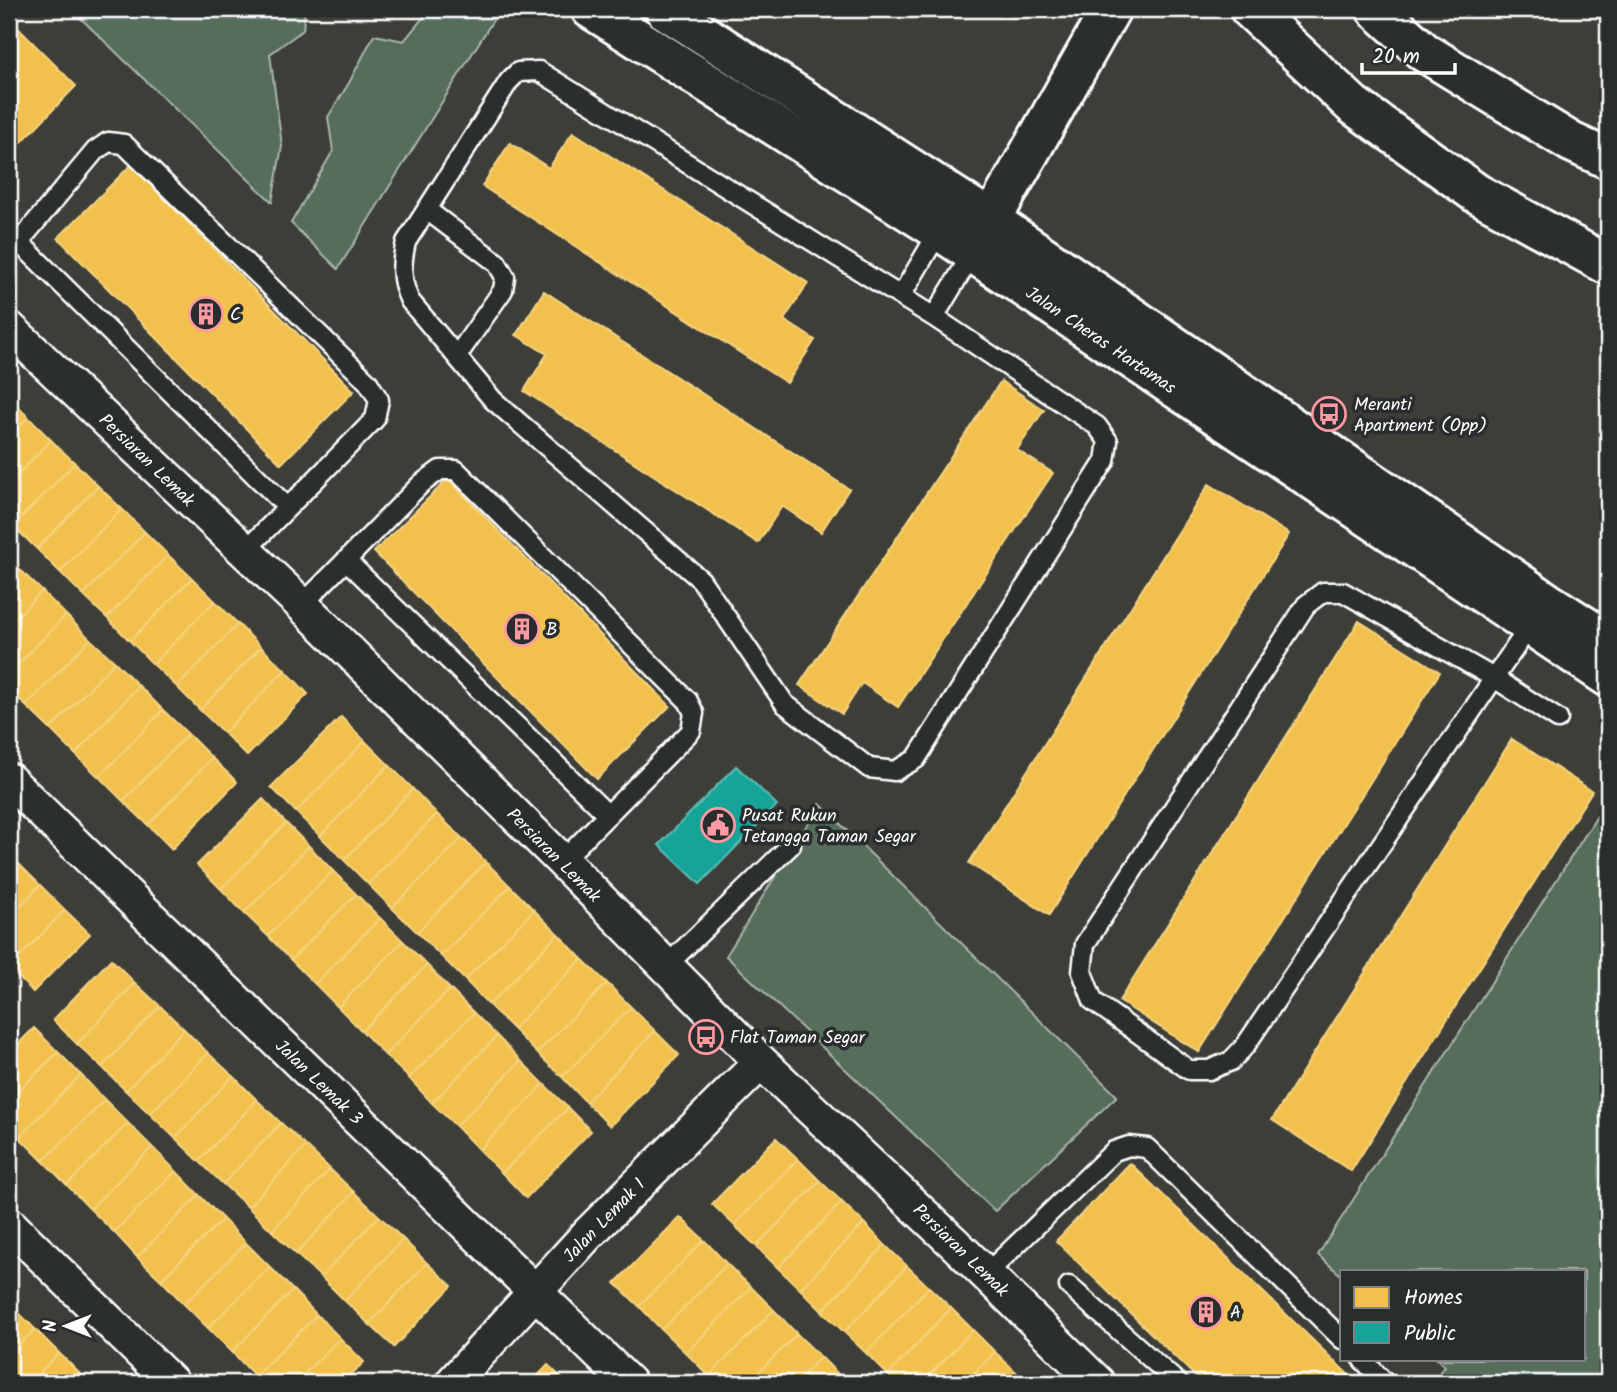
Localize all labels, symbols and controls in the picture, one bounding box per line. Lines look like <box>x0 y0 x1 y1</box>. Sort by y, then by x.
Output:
scale bar <box>1362 32 1454 76</box>
text: 20 m <box>1372 41 1420 74</box>
street label: Jalan Cheras Hartamas <box>1019 280 1182 403</box>
building icon: C <box>187 295 225 333</box>
place label: C <box>230 301 241 330</box>
place label: Meranti Apartment (Opp) <box>1354 391 1487 441</box>
bus stop icon: Meranti Apartment (Opp) <box>1310 395 1348 433</box>
street label: Persiaran Lemak <box>91 407 201 515</box>
building icon: B <box>503 610 541 648</box>
place label: B <box>546 616 557 645</box>
street label: Persiaran Lemak <box>499 802 608 911</box>
place label: Pusat Rukun Tetangga Taman Segar <box>742 802 917 852</box>
public building icon: Pusat Rukun Tetangga Taman Segar <box>699 806 737 844</box>
bus stop icon: Flat Taman Segar <box>687 1018 725 1056</box>
place label: Flat Taman Segar <box>730 1024 866 1053</box>
street label: Jalan Lemak 3 <box>267 1033 369 1133</box>
street label: Jalan Lemak 1 <box>557 1172 653 1270</box>
street label: Persiaran Lemak <box>905 1197 1015 1305</box>
legend <box>1340 1270 1586 1360</box>
text: Homes <box>1404 1282 1463 1315</box>
north arrow <box>32 1290 102 1360</box>
building icon: A <box>1187 1293 1225 1331</box>
place label: A <box>1230 1299 1241 1328</box>
text: Public <box>1404 1318 1456 1351</box>
text: N <box>36 1320 66 1332</box>

